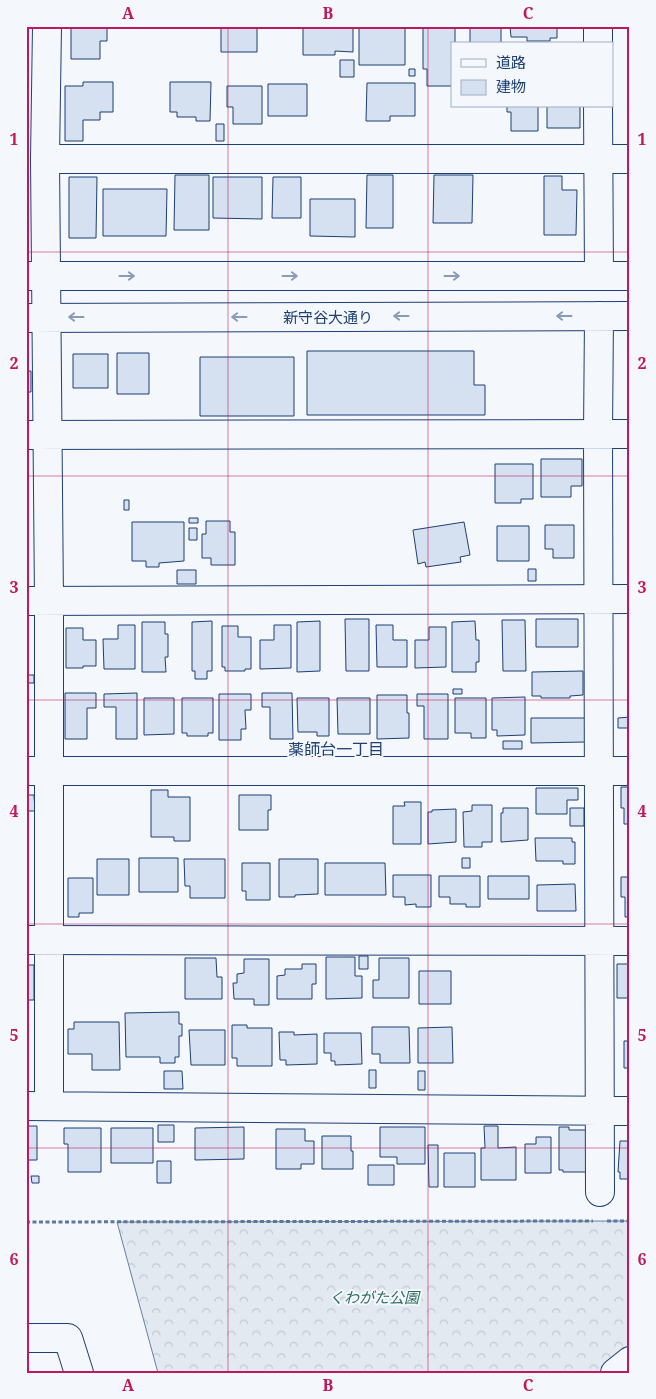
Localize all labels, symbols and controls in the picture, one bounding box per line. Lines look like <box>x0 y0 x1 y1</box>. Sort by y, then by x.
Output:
text: A <box>122 2 135 24</box>
text: B <box>323 2 334 24</box>
text: C <box>523 2 534 24</box>
legend <box>451 42 614 108</box>
text: 道路 <box>496 52 526 72</box>
text: 建物 <box>496 76 526 96</box>
text: 1 <box>9 128 19 150</box>
text: 1 <box>637 128 647 150</box>
one-way arrow <box>119 271 135 281</box>
one-way arrow <box>282 271 298 281</box>
one-way arrow <box>444 271 460 281</box>
street label: 新守谷大通り <box>283 307 373 327</box>
one-way arrow <box>393 311 410 321</box>
one-way arrow <box>556 311 572 321</box>
one-way arrow <box>231 312 247 322</box>
one-way arrow <box>68 313 84 322</box>
text: 2 <box>9 352 19 374</box>
text: 2 <box>637 352 647 374</box>
text: 3 <box>9 576 19 598</box>
text: 3 <box>637 576 647 598</box>
district label: 薬師台一丁目 <box>288 738 384 760</box>
text: 4 <box>9 800 19 822</box>
text: 4 <box>637 800 647 822</box>
text: 5 <box>9 1024 19 1046</box>
text: 5 <box>637 1024 647 1046</box>
text: 6 <box>9 1248 19 1270</box>
text: 6 <box>637 1248 647 1270</box>
park label: くわがた公園 <box>329 1287 421 1307</box>
text: A <box>122 1374 135 1396</box>
text: B <box>323 1374 334 1396</box>
text: C <box>523 1374 534 1396</box>

